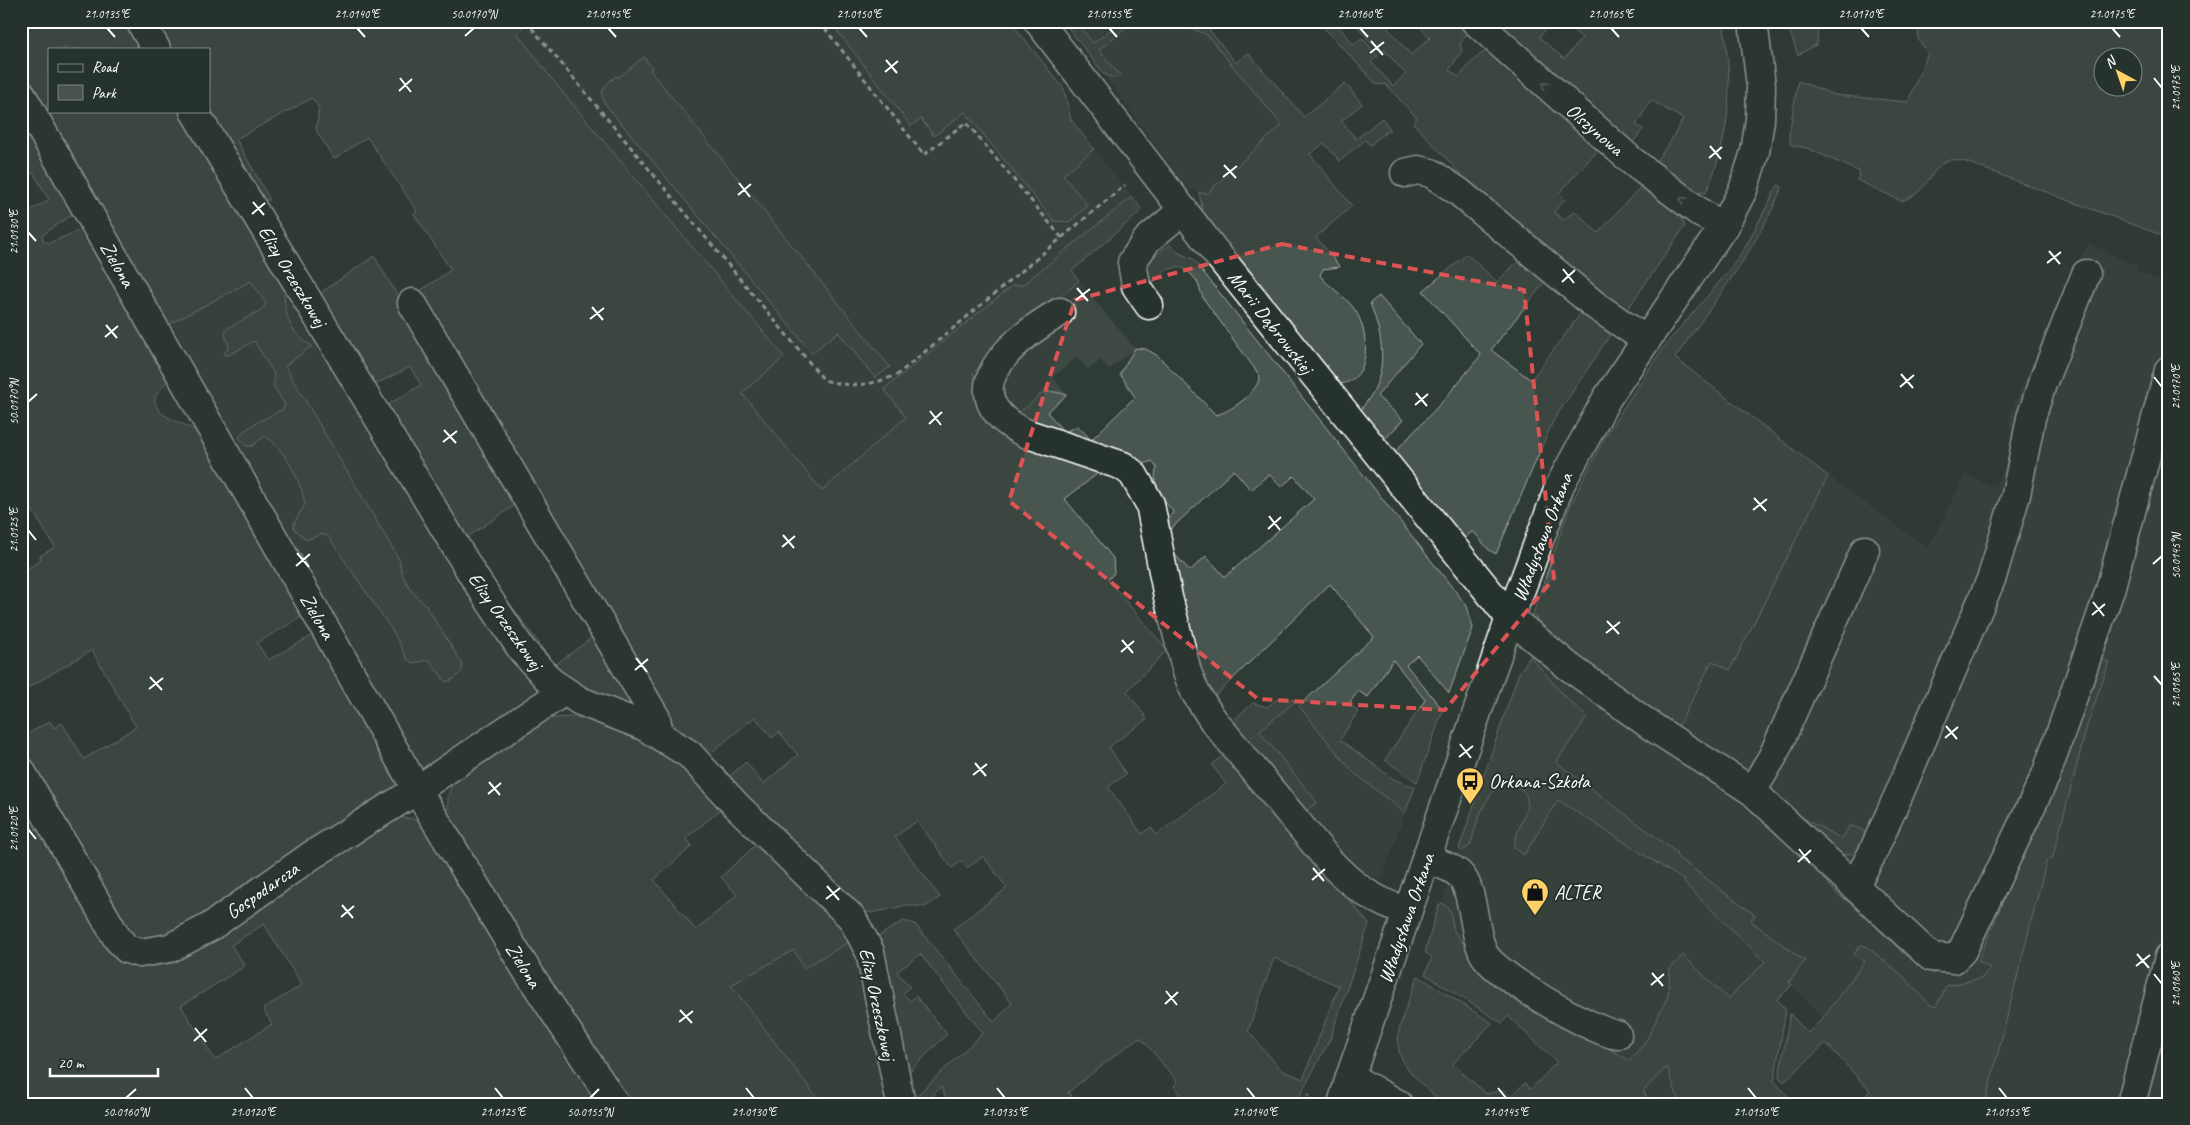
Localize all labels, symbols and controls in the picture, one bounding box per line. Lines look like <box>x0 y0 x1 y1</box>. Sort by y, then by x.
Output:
text: 21.0135°E <box>85 6 131 22</box>
text: 21.0140°E <box>335 6 381 22</box>
text: 50.0170°N <box>451 6 498 22</box>
text: 21.0145°E <box>586 6 632 22</box>
text: 21.0150°E <box>837 6 883 22</box>
text: 21.0155°E <box>1087 6 1133 22</box>
text: 21.0160°E <box>1338 6 1384 22</box>
text: 21.0165°E <box>1589 6 1635 22</box>
text: 21.0170°E <box>1839 6 1885 22</box>
text: 21.0175°E <box>2090 6 2136 22</box>
legend <box>48 48 210 112</box>
north arrow <box>2092 48 2142 98</box>
text: N <box>2101 52 2121 72</box>
text: Road <box>92 58 119 77</box>
text: 21.0175°E <box>2168 64 2184 110</box>
one-way arrow <box>1542 82 1551 91</box>
text: Park <box>92 84 117 103</box>
street label: Olszynowa <box>1561 98 1630 162</box>
one-way arrow <box>1679 197 1689 206</box>
text: 21.0130°E <box>6 208 22 254</box>
street label: Elizy Orzeszkowej <box>253 221 334 333</box>
street label: Zielona <box>95 237 141 293</box>
street label: Marii Dąbrowskiej <box>1222 265 1320 381</box>
text: 21.0170°E <box>2168 363 2184 409</box>
text: 50.0170°N <box>6 378 22 425</box>
street label: Władysława Orkana <box>1506 468 1579 605</box>
text: 21.0125°E <box>6 506 22 552</box>
text: 50.0145°N <box>2168 532 2184 579</box>
street label: Elizy Orzeszkowej <box>463 567 550 677</box>
street label: Zielona <box>295 589 341 645</box>
text: 21.0165°E <box>2168 661 2184 707</box>
bus stop icon: Orkana-Szkoła <box>1455 766 1485 805</box>
place label: Orkana-Szkoła <box>1489 769 1591 794</box>
text: 21.0120°E <box>6 805 22 851</box>
street label: Władysława Orkana <box>1373 849 1441 986</box>
street label: Gospodarcza <box>221 855 305 925</box>
shop icon: ALTER <box>1520 877 1550 916</box>
place label: ALTER <box>1554 880 1603 905</box>
street label: Zielona <box>500 938 548 994</box>
street label: Elizy Orzeszkowej <box>853 946 902 1064</box>
text: 21.0160°E <box>2168 960 2184 1006</box>
scale bar <box>50 1045 158 1077</box>
text: 20 m <box>58 1054 85 1073</box>
text: 50.0160°N <box>103 1104 150 1120</box>
text: 21.0120°E <box>231 1104 277 1120</box>
text: 21.0125°E <box>481 1104 527 1120</box>
text: 50.0155°N <box>567 1104 614 1120</box>
text: 21.0130°E <box>732 1104 778 1120</box>
text: 21.0135°E <box>983 1104 1029 1120</box>
text: 21.0140°E <box>1233 1104 1279 1120</box>
text: 21.0145°E <box>1484 1104 1530 1120</box>
text: 21.0150°E <box>1734 1104 1780 1120</box>
text: 21.0155°E <box>1985 1104 2031 1120</box>

